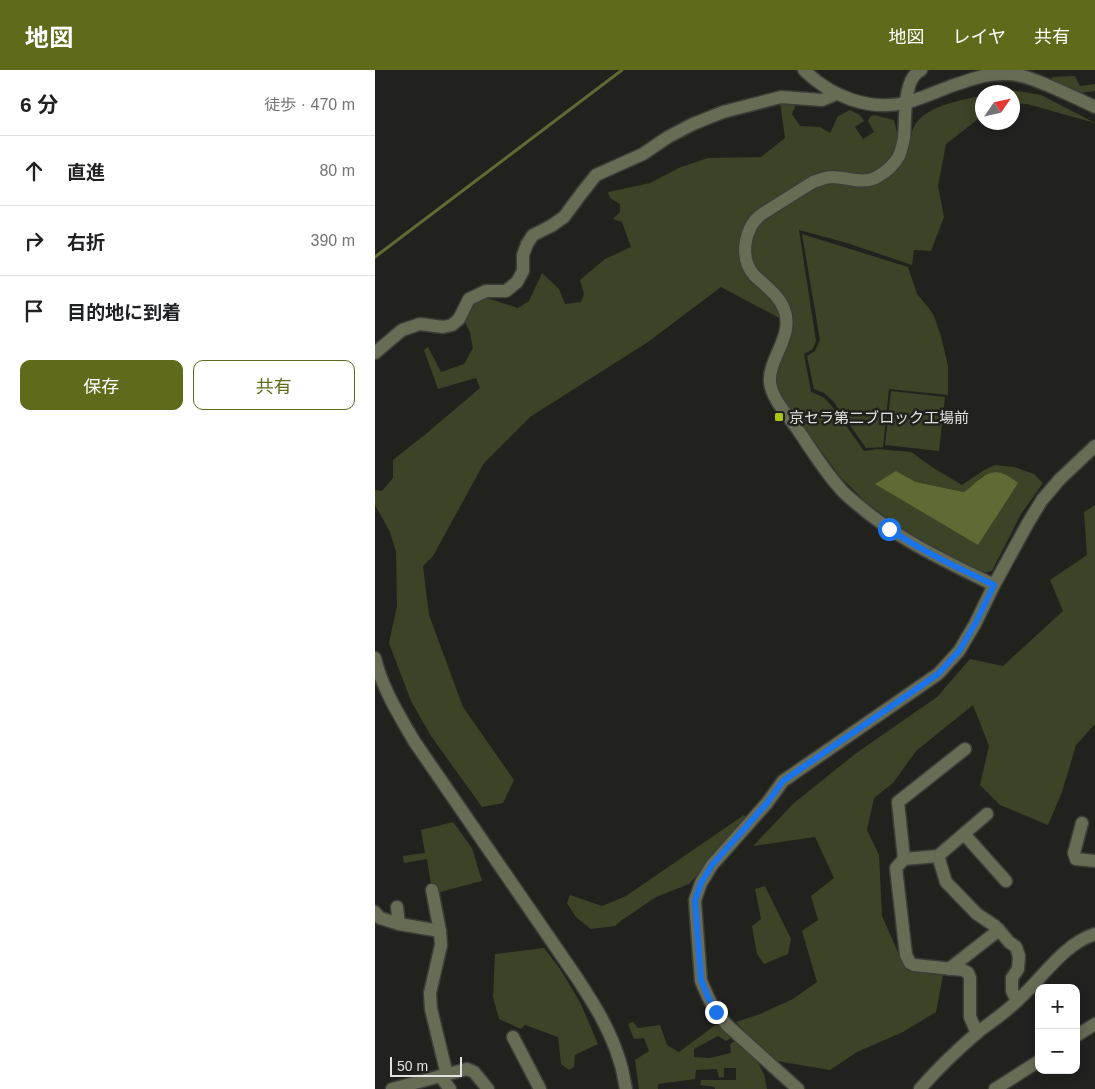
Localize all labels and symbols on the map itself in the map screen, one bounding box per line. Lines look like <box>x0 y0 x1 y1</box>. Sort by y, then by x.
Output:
north arrow <box>975 85 1020 130</box>
place label: 京セラ第二ブロック工場前 <box>789 409 969 426</box>
marker: 京セラ第二ブロック工場前 <box>773 411 785 423</box>
route start <box>878 518 901 541</box>
route end <box>705 1001 728 1024</box>
scale bar <box>390 1054 463 1077</box>

